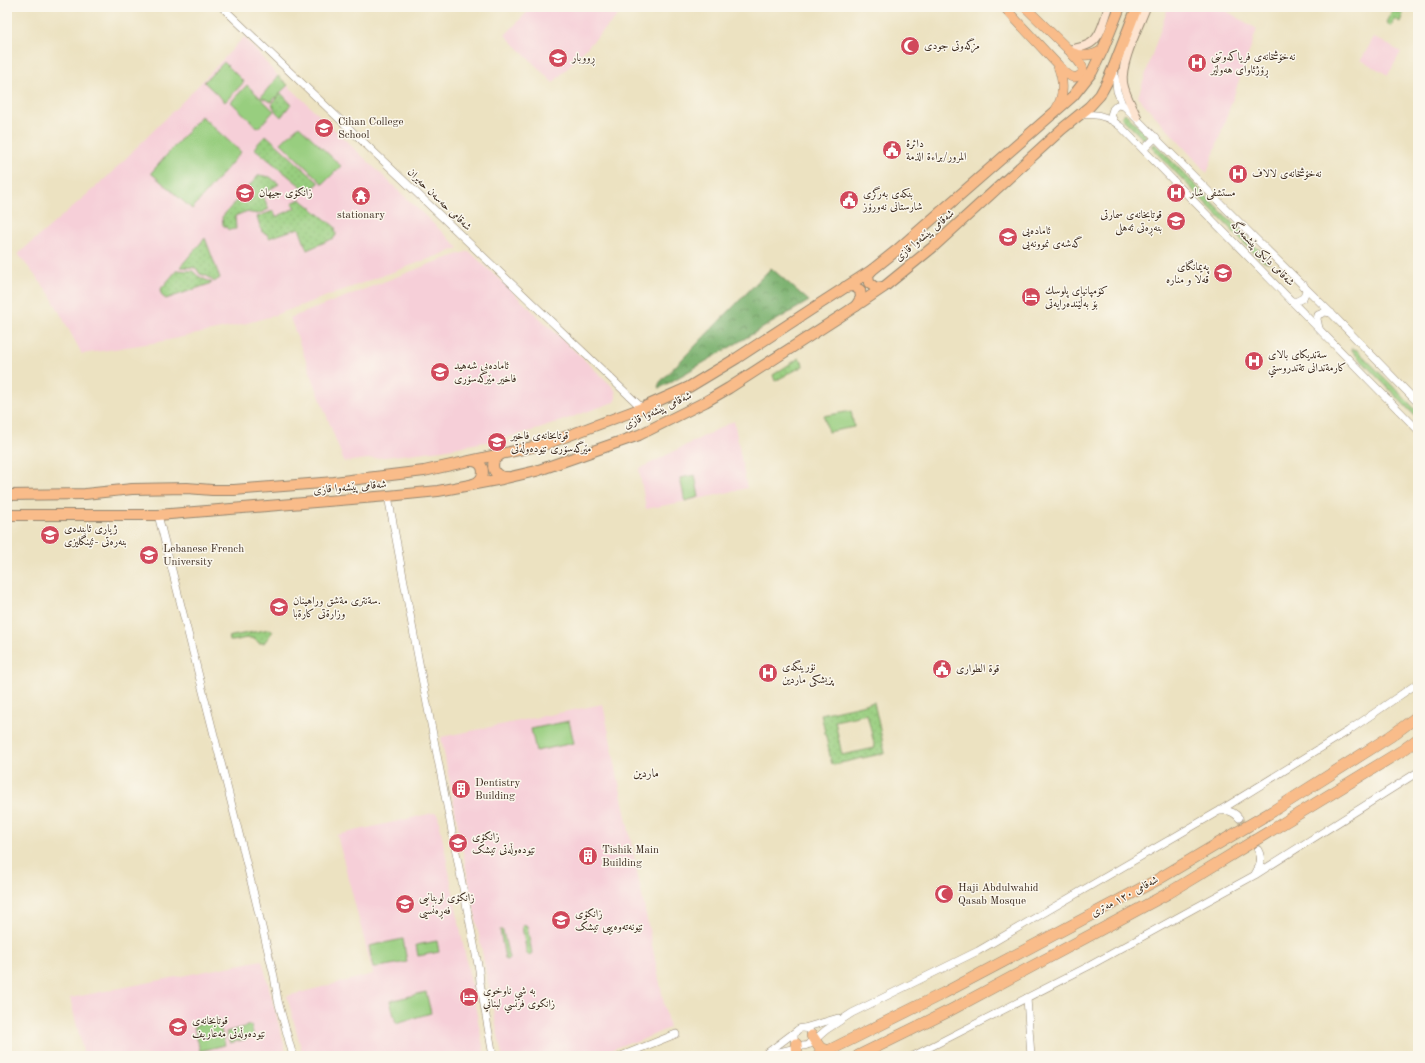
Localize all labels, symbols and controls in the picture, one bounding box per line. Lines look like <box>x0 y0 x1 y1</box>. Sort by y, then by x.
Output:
mosque icon: مزگەوتی جودی <box>899 35 921 57</box>
place label: مزگەوتی جودی <box>924 37 980 53</box>
school or university icon: ڕووبار <box>547 47 569 69</box>
place label: نەخۆشخانەی فریاکەوتنی ڕۆژئاوای هەولێر <box>1210 49 1295 79</box>
hospital icon: نەخۆشخانەی فریاکەوتنی ڕۆژئاوای هەولێر <box>1186 52 1208 74</box>
place label: ڕووبار <box>571 53 595 67</box>
school or university icon: Cihan College School <box>313 117 335 139</box>
place label: Cihan College School <box>338 117 404 141</box>
public building icon: دائرة المرور/براءة الذمة <box>881 139 903 161</box>
place label: دائرة المرور/براءة الذمة <box>906 139 967 164</box>
hospital icon: نەخۆشخانەی لالاف <box>1227 163 1249 185</box>
street label: شەقامی حەسەن حەیران <box>405 167 473 233</box>
place label: نەخۆشخانەی لالاف <box>1252 167 1322 180</box>
school or university icon: زانکۆی جیھان <box>234 182 256 204</box>
hospital icon: مستشفى شار <box>1165 182 1187 204</box>
temple icon: stationary <box>350 185 372 207</box>
place label: بنکەی بەرگری شارستانی نەورۆز <box>862 186 923 213</box>
place label: زانکۆی جیھان <box>259 187 313 199</box>
place label: مستشفى شار <box>1189 188 1236 201</box>
public building icon: بنکەی بەرگری شارستانی نەورۆز <box>838 189 860 211</box>
street label: شەقامی پێشەوا قازی <box>893 208 957 265</box>
place label: قوتابخانەی سمارتی بنەڕەتی ئەهلی <box>1100 209 1162 237</box>
place label: stationary <box>337 210 385 221</box>
school or university icon: قوتابخانەی سمارتی بنەڕەتی ئەهلی <box>1165 210 1187 232</box>
street label: شەقامی دایکی پێشمەرگە <box>1228 217 1299 289</box>
school or university icon: ئامادەیی گەشەی نموونەیی <box>997 226 1019 248</box>
place label: ئامادەیی گەشەی نموونەیی <box>1022 226 1082 251</box>
place label: پەیمانگای قەلا و منارە <box>1166 259 1210 286</box>
school or university icon: پەیمانگای قەلا و منارە <box>1212 262 1234 284</box>
place label: کۆمپانیای پلوسك بۆ بەڵێندەرایەتی <box>1045 285 1108 310</box>
hotel icon: کۆمپانیای پلوسك بۆ بەڵێندەرایەتی <box>1020 286 1042 308</box>
place label: سةنديكاى بالاى كارمةندانى تةندروستي <box>1268 348 1347 378</box>
hospital icon: سةنديكاى بالاى كارمةندانى تةندروستي <box>1243 350 1265 372</box>
school or university icon: ئامادەیی شەهید فاخیر مێرگەسۆری <box>429 361 451 383</box>
place label: ئامادەیی شەهید فاخیر مێرگەسۆری <box>454 361 517 385</box>
street label: شەقامی پێشەوا قازی <box>622 390 694 432</box>
school or university icon: قوتابخانەی فاخیر مێرگەسۆری نێودەوڵەتی <box>486 431 508 453</box>
place label: قوتابخانەی فاخیر مێرگەسۆری نێودەوڵەتی <box>510 431 591 455</box>
street label: شەقامی پێشەوا قازی <box>313 479 387 498</box>
school or university icon: ژیاری ئایندەی بنەرەتی -ئینگلیزی <box>39 524 61 546</box>
place label: ژیاری ئایندەی بنەرەتی -ئینگلیزی <box>64 524 127 548</box>
school or university icon: Lebanese French University <box>138 544 160 566</box>
place label: Lebanese French University <box>163 544 244 568</box>
school or university icon: سةنترى مةشق وراهينان. وزارةتى كارةبا <box>268 596 290 618</box>
place label: سةنترى مةشق وراهينان. وزارةتى كارةبا <box>293 596 381 620</box>
public building icon: قوة الطواری <box>931 658 953 680</box>
place label: نۆرینگەی پزیشکی ماردین <box>782 659 835 687</box>
hospital icon: نۆرینگەی پزیشکی ماردین <box>757 662 779 684</box>
place label: قوة الطواری <box>956 664 1000 675</box>
district label: ماردین <box>633 768 659 780</box>
building icon: Dentistry Building <box>450 778 472 800</box>
place label: Dentistry Building <box>475 778 521 802</box>
place label: زانکۆی نێودەوڵەتی تیشک <box>472 831 535 856</box>
school or university icon: زانکۆی نێودەوڵەتی تیشک <box>447 832 469 854</box>
building icon: Tishik Main Building <box>577 845 599 867</box>
place label: Tishik Main Building <box>602 845 659 869</box>
street label: شەقامی ١٢٠ مەتری <box>1089 875 1161 919</box>
mosque icon: Haji Abdulwahid Qasab Mosque <box>933 883 955 905</box>
place label: Haji Abdulwahid Qasab Mosque <box>958 883 1039 907</box>
place label: زانکۆی لوبنانیی فەڕەنسیی <box>419 892 475 920</box>
school or university icon: زانکۆی لوبنانیی فەڕەنسیی <box>394 893 416 915</box>
place label: زانکۆی نێونەتەوەییی تیشک <box>575 908 643 935</box>
school or university icon: زانکۆی نێونەتەوەییی تیشک <box>550 909 572 931</box>
hotel icon: به شي ناوخوى زانكوى فرنسي لبناني <box>458 986 480 1008</box>
place label: به شي ناوخوى زانكوى فرنسي لبناني <box>483 986 555 1014</box>
school or university icon: قوتابخانەی نێودەوڵەتی مەعاریف <box>167 1016 189 1038</box>
place label: قوتابخانەی نێودەوڵەتی مەعاریف <box>192 1016 265 1040</box>

